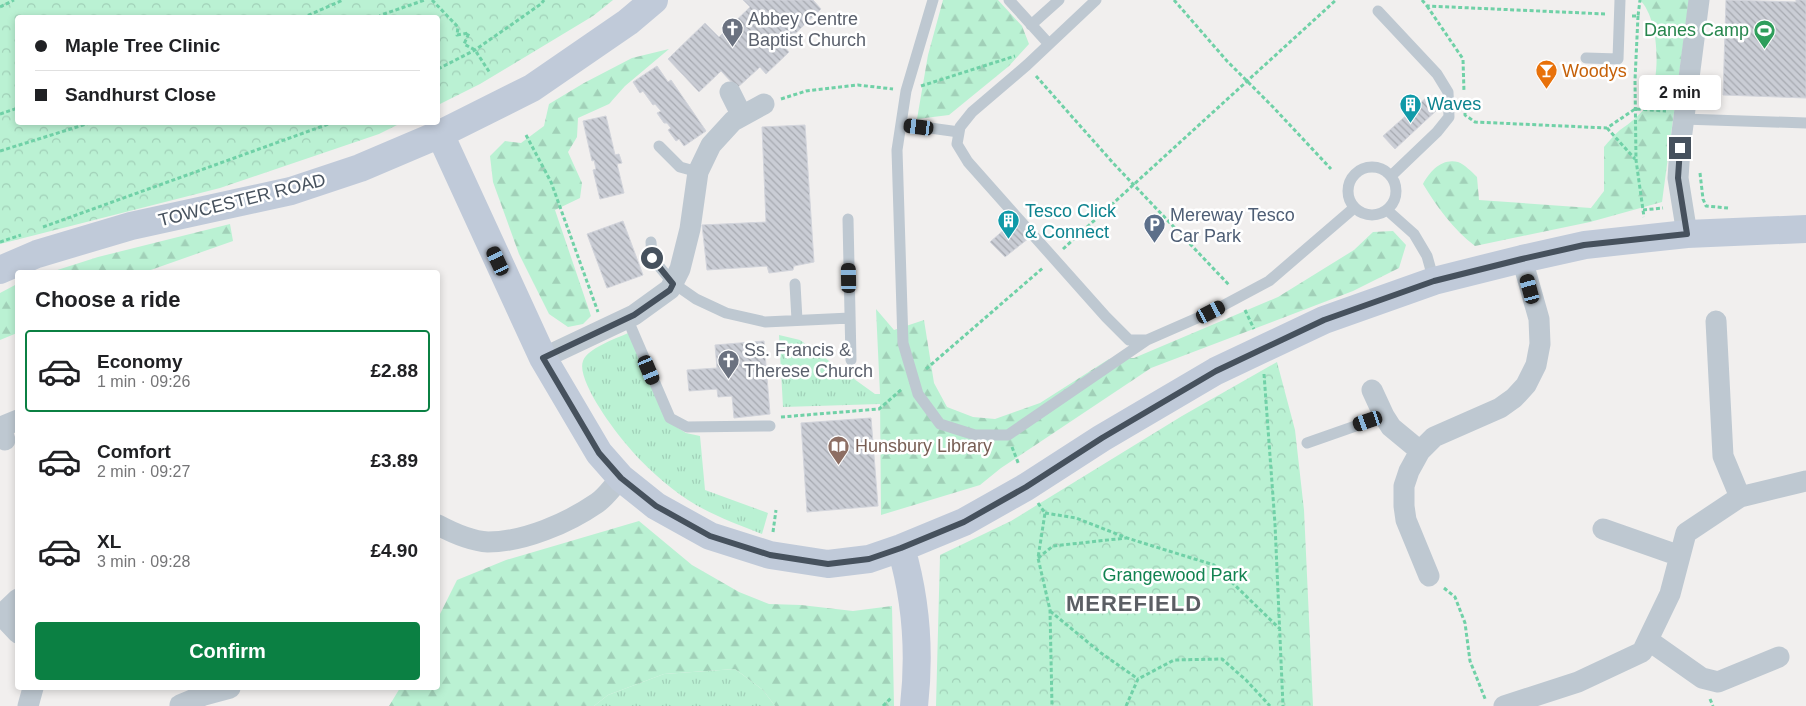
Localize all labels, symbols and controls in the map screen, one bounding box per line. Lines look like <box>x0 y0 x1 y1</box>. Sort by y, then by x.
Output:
place label: Abbey Centre Baptist Church <box>748 9 866 50</box>
church icon: Abbey Centre Baptist Church <box>720 17 744 48</box>
sports icon: Danes Camp <box>1753 18 1777 49</box>
place label: Danes Camp <box>1644 20 1749 40</box>
text: Maple Tree Clinic <box>65 35 220 56</box>
bar icon: Woodys <box>1534 59 1558 90</box>
place label: Woodys <box>1562 61 1627 81</box>
callout: 2 min <box>1639 76 1721 110</box>
text: Sandhurst Close <box>65 84 216 105</box>
text: 2 min <box>1659 84 1701 101</box>
building icon: Waves <box>1399 92 1423 123</box>
place label: Waves <box>1427 94 1481 114</box>
car <box>903 118 934 136</box>
route end <box>1669 137 1691 159</box>
street label: TOWCESTER ROAD <box>156 170 328 230</box>
place label: Tesco Click & Connect <box>1025 201 1117 242</box>
place label: Mereway Tesco Car Park <box>1170 205 1295 246</box>
building icon: Tesco Click & Connect <box>997 209 1021 240</box>
parking icon: Mereway Tesco Car Park <box>1142 213 1166 244</box>
car <box>484 244 511 278</box>
route start <box>641 247 663 269</box>
car <box>841 263 856 293</box>
car <box>1518 273 1541 305</box>
text: Choose a ride <box>35 287 180 312</box>
car <box>1194 299 1227 325</box>
place label: Ss. Francis & Therese Church <box>744 340 873 381</box>
church icon: Ss. Francis & Therese Church <box>716 348 740 379</box>
icon: car <box>37 349 82 394</box>
text: Economy <box>97 351 183 372</box>
car <box>636 353 661 387</box>
text: £2.88 <box>370 360 418 381</box>
text: 1 min · 09:26 <box>97 373 190 390</box>
car <box>1351 409 1384 433</box>
library icon: Hunsbury Library <box>827 434 851 465</box>
place label: Hunsbury Library <box>855 436 992 456</box>
icon: car <box>37 439 82 484</box>
text: Comfort <box>97 441 171 462</box>
text: £3.89 <box>370 450 418 471</box>
text: 2 min · 09:27 <box>97 463 190 480</box>
icon: car <box>37 529 82 574</box>
text: XL <box>97 531 121 552</box>
text: £4.90 <box>370 540 418 561</box>
text: 3 min · 09:28 <box>97 553 190 570</box>
park label: Grangewood Park <box>1102 565 1249 585</box>
district label: MEREFIELD <box>1066 591 1202 616</box>
button: Confirm <box>35 622 420 680</box>

